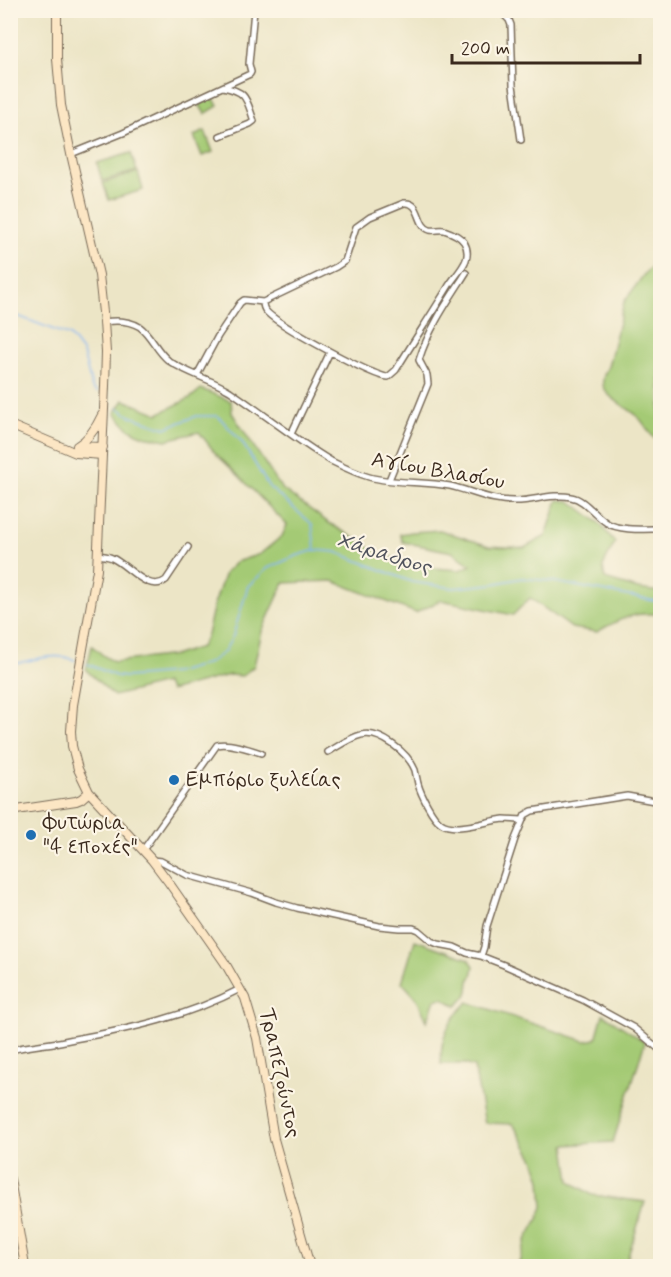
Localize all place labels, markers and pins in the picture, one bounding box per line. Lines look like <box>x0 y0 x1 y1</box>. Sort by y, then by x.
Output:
place label: Εμπόριο ξυλείας <box>186 766 341 794</box>
marker: Εμπόριο ξυλείας <box>167 773 181 787</box>
place label: Φυτώρια "4 εποχές" <box>42 809 138 861</box>
marker: Φυτώρια "4 εποχές" <box>24 828 38 842</box>

